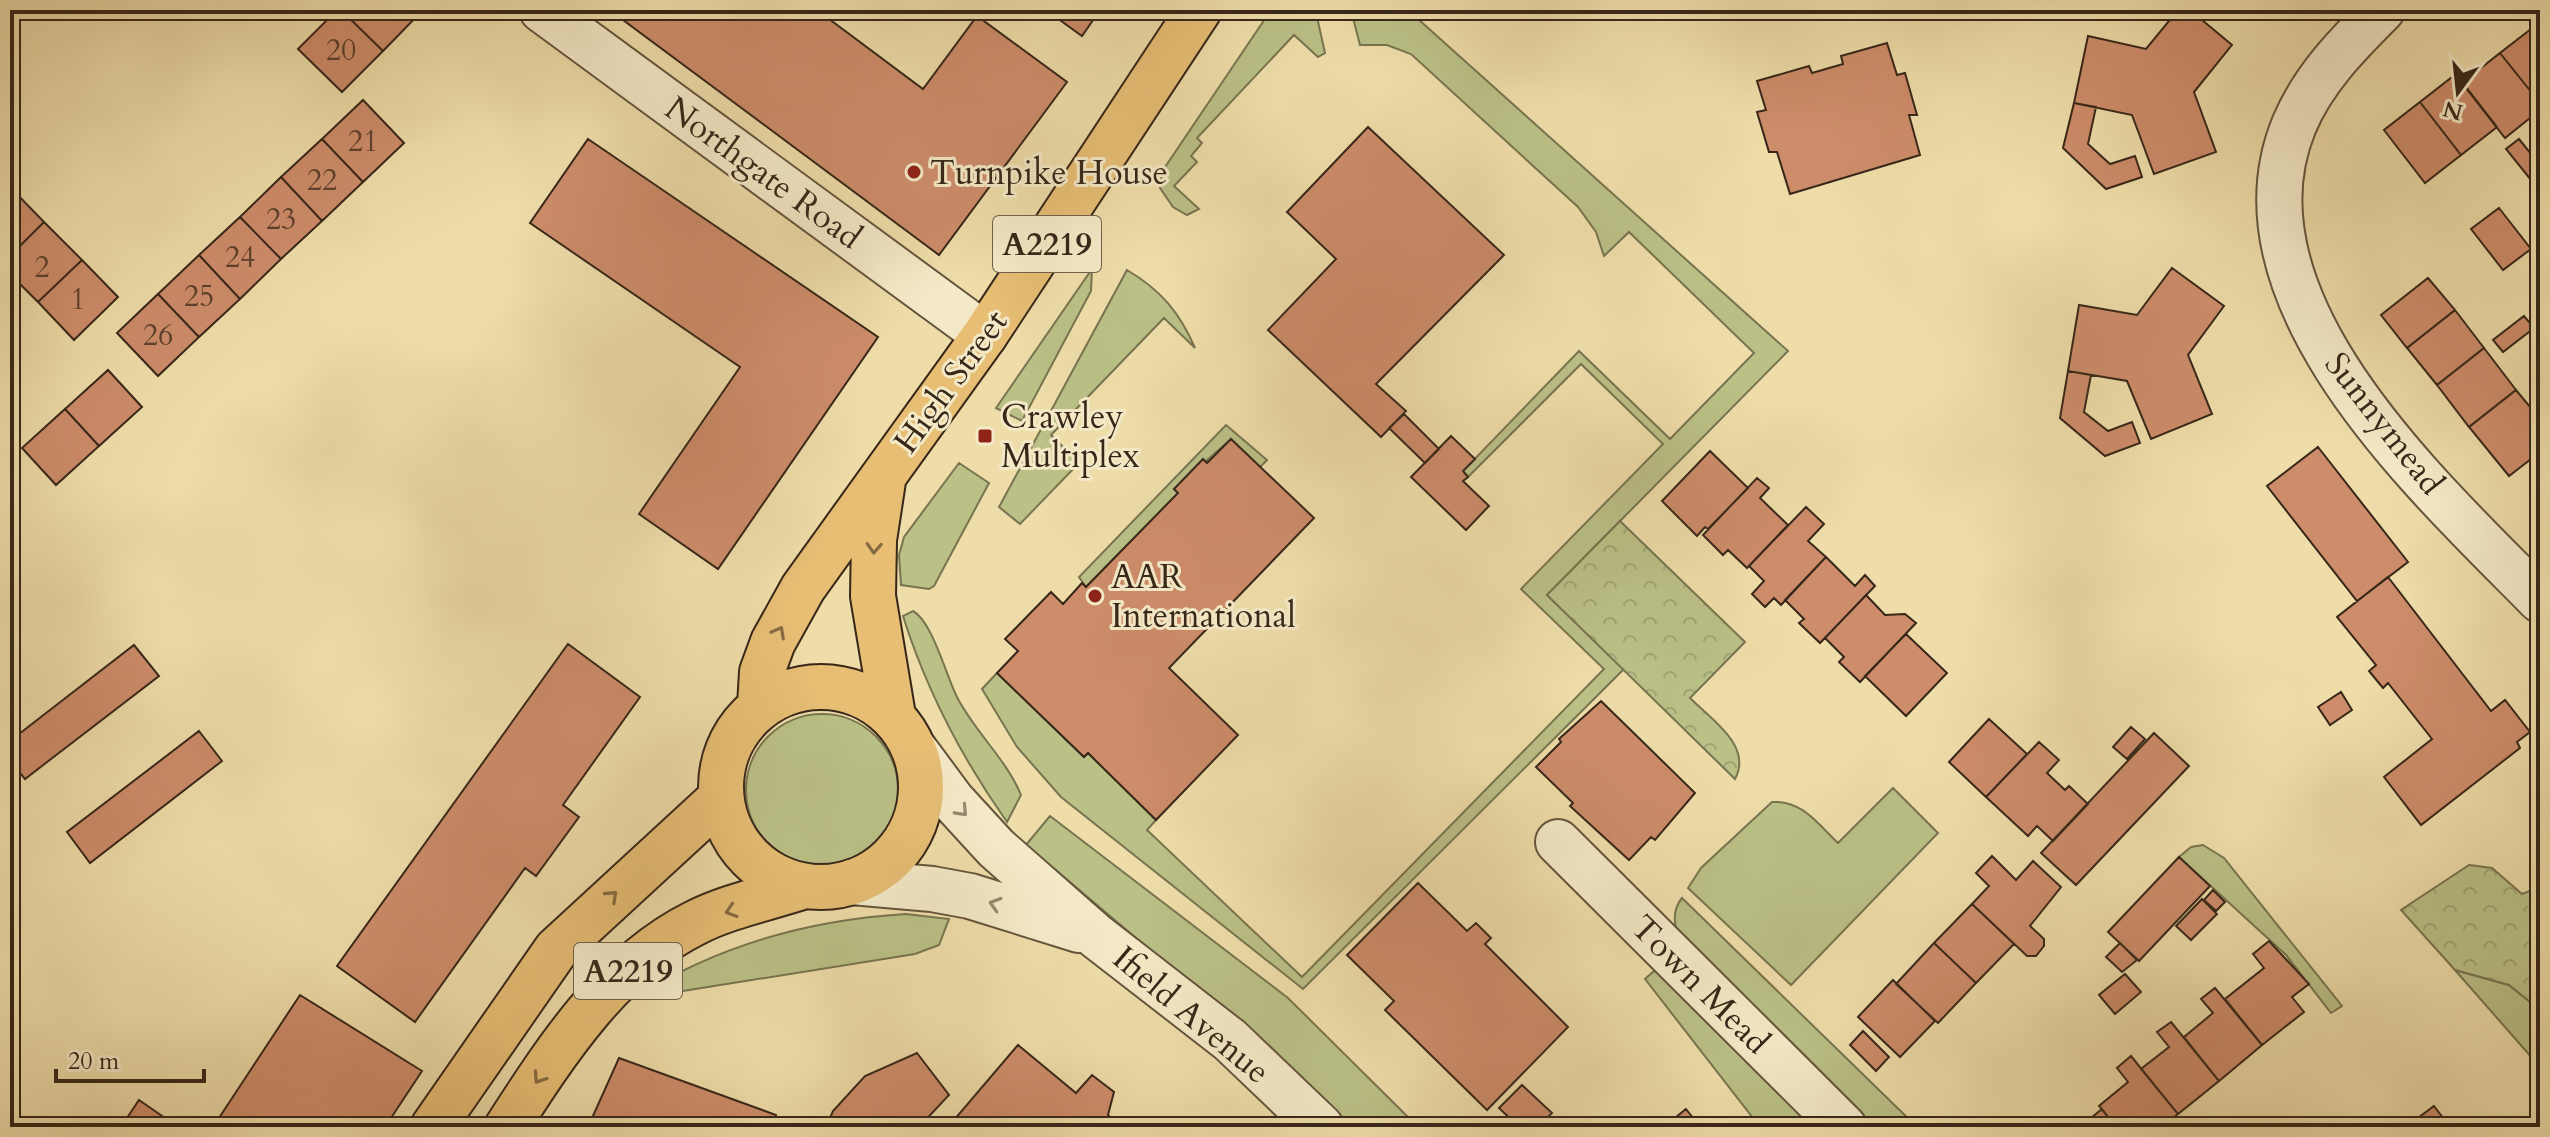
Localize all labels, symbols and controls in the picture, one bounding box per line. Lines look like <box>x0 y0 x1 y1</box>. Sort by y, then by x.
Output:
house number: 20 <box>326 30 356 71</box>
north arrow <box>2418 52 2498 132</box>
street label: Northgate Road <box>656 86 871 260</box>
text: N <box>2440 93 2466 127</box>
house number: 21 <box>348 121 378 162</box>
place label: Turnpike House <box>930 150 1168 196</box>
house number: 22 <box>307 160 337 201</box>
marker: Turnpike House <box>905 163 923 181</box>
house number: 23 <box>266 199 296 240</box>
road number: A2219 <box>993 216 1101 272</box>
house number: 24 <box>225 237 255 278</box>
house number: 2 <box>34 247 50 288</box>
house number: 25 <box>184 276 214 317</box>
house number: 1 <box>70 279 86 320</box>
street label: High Street <box>883 300 1019 463</box>
house number: 26 <box>143 315 173 356</box>
street label: Sunnymead <box>2314 343 2454 504</box>
place label: Crawley Multiplex <box>1001 394 1140 479</box>
marker: Crawley Multiplex <box>976 427 994 445</box>
one-way arrow <box>866 542 883 555</box>
place label: AAR International <box>1111 554 1296 639</box>
marker: AAR International <box>1086 587 1104 605</box>
one-way arrow <box>770 625 785 640</box>
one-way arrow <box>953 802 967 817</box>
one-way arrow <box>603 890 617 905</box>
one-way arrow <box>989 897 1002 913</box>
one-way arrow <box>724 901 738 917</box>
street label: Town Mead <box>1621 905 1780 1064</box>
street label: Ifield Avenue <box>1103 935 1280 1094</box>
road number: A2219 <box>574 943 682 999</box>
scale bar <box>56 1033 204 1083</box>
text: 20 m <box>68 1045 120 1078</box>
one-way arrow <box>534 1069 549 1083</box>

